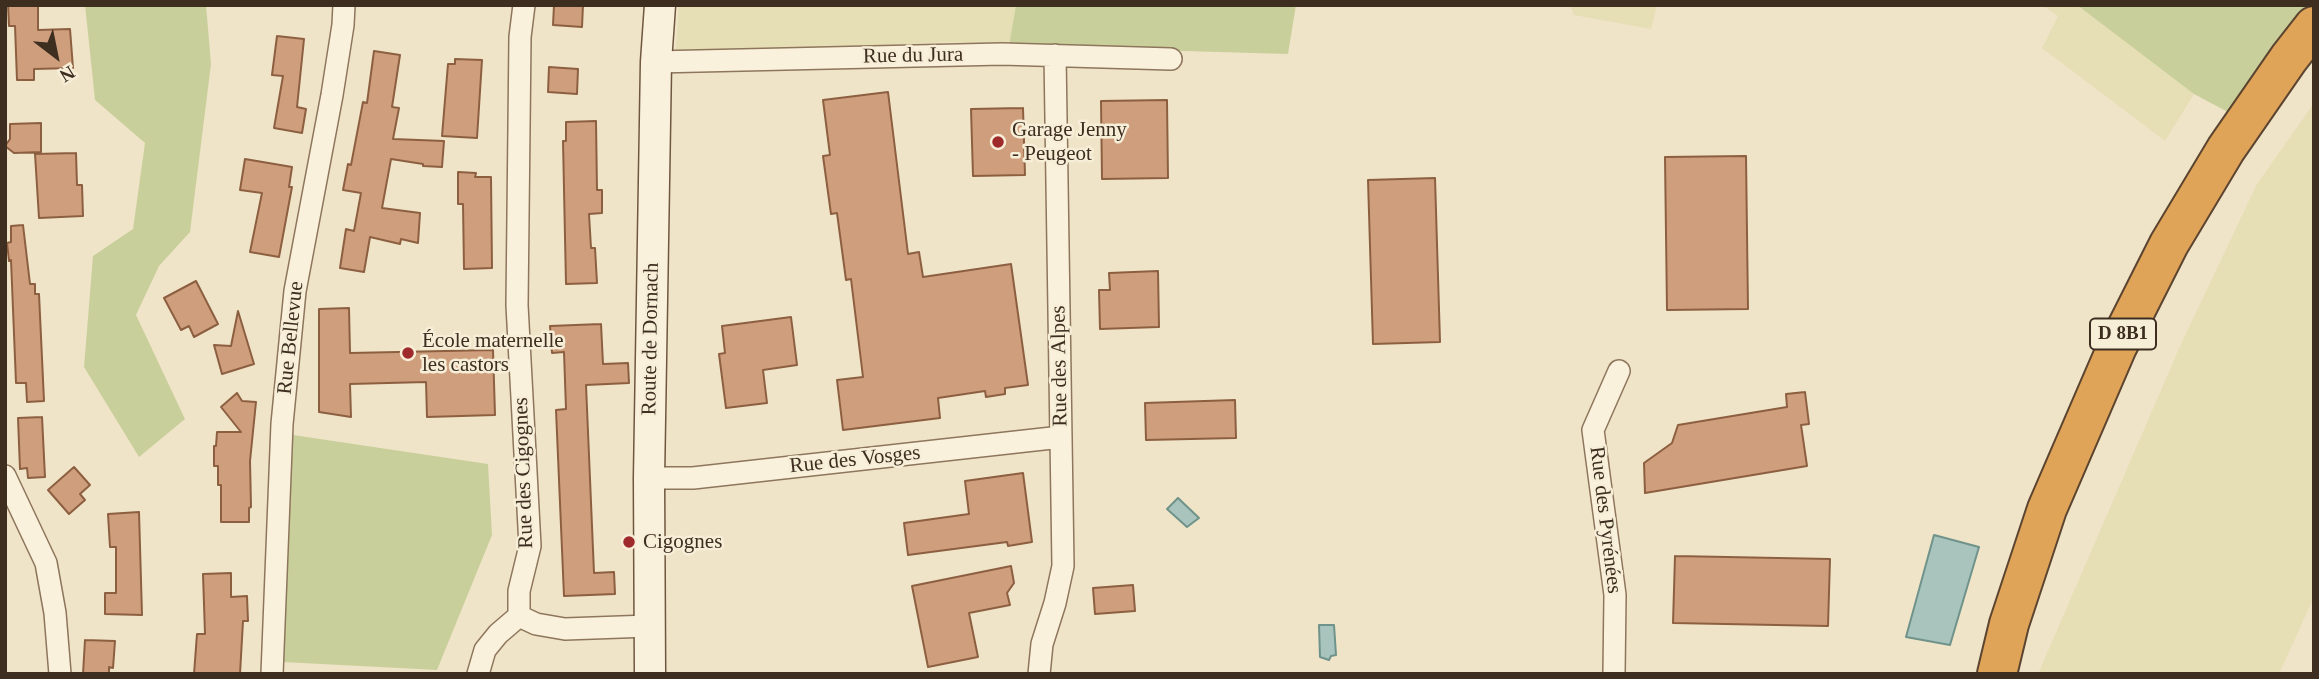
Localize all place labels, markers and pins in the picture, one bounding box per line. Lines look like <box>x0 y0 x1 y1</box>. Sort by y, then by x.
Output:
place label: Garage Jenny - Peugeot <box>1012 117 1127 167</box>
marker: Garage Jenny - Peugeot <box>990 134 1006 150</box>
place label: École maternelle les castors <box>422 328 564 378</box>
marker: École maternelle les castors <box>400 345 416 361</box>
place label: Cigognes <box>643 529 722 555</box>
marker: Cigognes <box>621 534 637 550</box>

